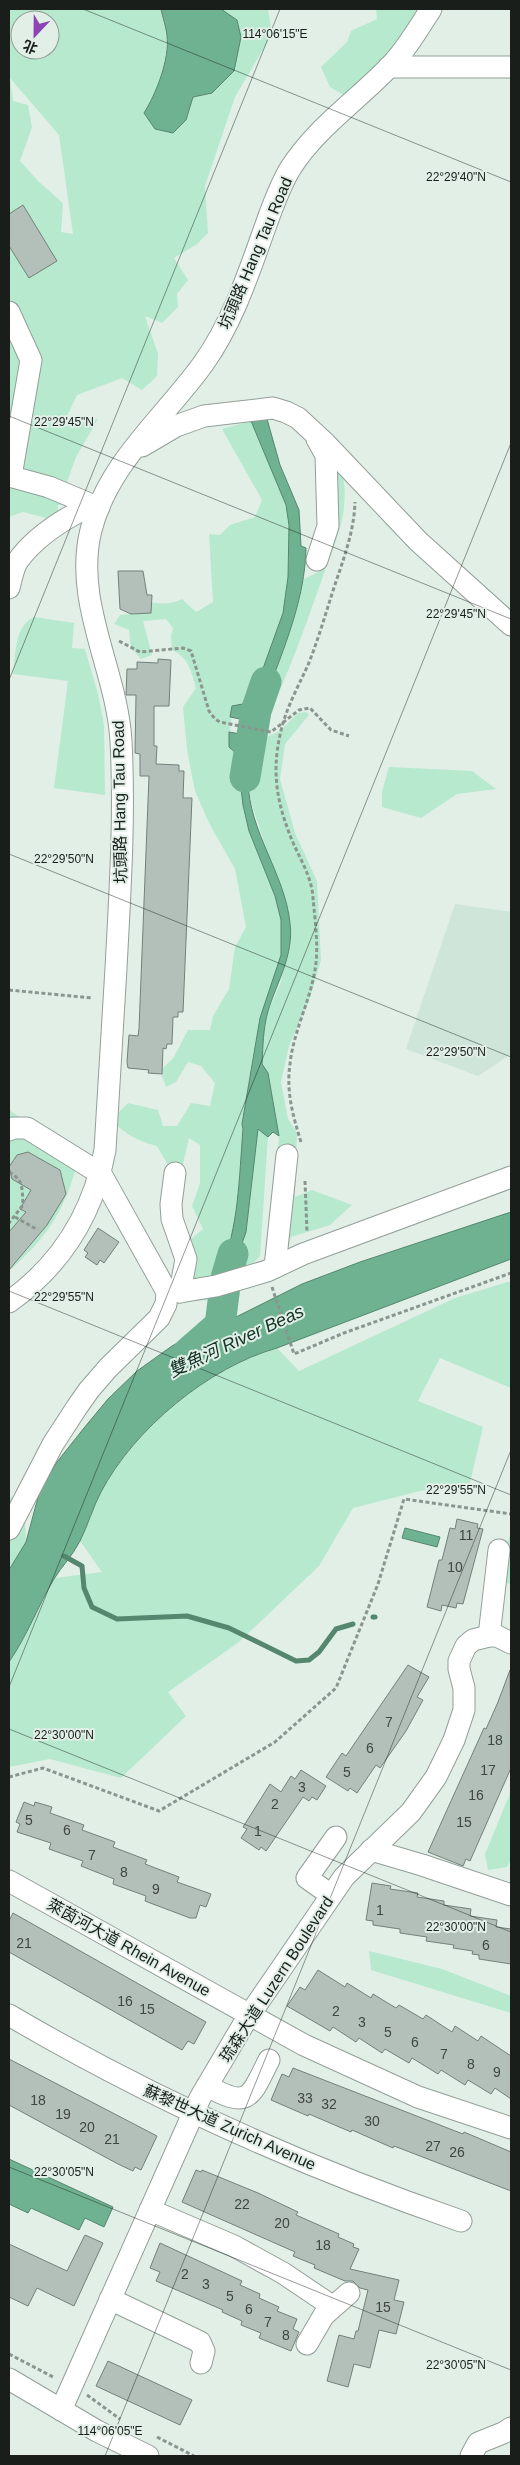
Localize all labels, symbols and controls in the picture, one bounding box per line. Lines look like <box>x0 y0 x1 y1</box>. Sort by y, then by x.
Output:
north arrow <box>10 10 60 60</box>
text: 114°06'15"E <box>242 27 308 41</box>
text: 北 <box>21 37 40 57</box>
text: 22°29'40"N <box>426 170 486 184</box>
street label: 坑頭路 Hang Tau Road <box>216 175 295 332</box>
text: 22°29'45"N <box>34 415 94 429</box>
text: 22°29'45"N <box>426 607 486 621</box>
street label: 坑頭路 Hang Tau Road <box>110 720 129 884</box>
text: 22°29'50"N <box>34 852 94 866</box>
text: 22°29'50"N <box>426 1045 486 1059</box>
text: 22°29'55"N <box>34 1290 94 1304</box>
water label: 雙魚河 River Beas <box>165 1301 307 1381</box>
text: 22°29'55"N <box>426 1483 486 1497</box>
house number: 11 <box>459 1527 473 1543</box>
house number: 10 <box>447 1559 463 1575</box>
house number: 7 <box>385 1714 393 1730</box>
text: 22°30'00"N <box>34 1728 94 1742</box>
house number: 18 <box>487 1732 503 1748</box>
house number: 6 <box>366 1740 374 1756</box>
house number: 17 <box>480 1762 496 1778</box>
house number: 5 <box>343 1764 351 1780</box>
house number: 3 <box>298 1779 306 1795</box>
house number: 16 <box>468 1787 484 1803</box>
house number: 2 <box>271 1796 279 1812</box>
house number: 5 <box>25 1812 33 1828</box>
house number: 15 <box>456 1814 472 1830</box>
house number: 6 <box>63 1822 71 1838</box>
house number: 1 <box>254 1823 262 1839</box>
house number: 7 <box>88 1847 96 1863</box>
house number: 8 <box>120 1864 128 1880</box>
house number: 9 <box>152 1881 160 1897</box>
street label: 琉森大道 Luzern Boulevard <box>216 1893 336 2065</box>
street label: 萊茵河大道 Rhein Avenue <box>44 1895 213 1999</box>
house number: 1 <box>376 1902 384 1918</box>
text: 22°30'00"N <box>426 1920 486 1934</box>
house number: 21 <box>16 1935 32 1951</box>
house number: 6 <box>482 1937 490 1953</box>
house number: 16 <box>117 1993 133 2009</box>
house number: 15 <box>139 2001 155 2017</box>
house number: 2 <box>332 2003 340 2019</box>
house number: 3 <box>358 2014 366 2030</box>
house number: 5 <box>384 2024 392 2040</box>
house number: 6 <box>411 2034 419 2050</box>
house number: 7 <box>440 2046 448 2062</box>
house number: 8 <box>467 2056 475 2072</box>
house number: 9 <box>493 2064 501 2080</box>
street label: 蘇黎世大道 Zurich Avenue <box>141 2082 318 2173</box>
house number: 33 <box>297 2090 313 2106</box>
house number: 18 <box>30 2092 46 2108</box>
house number: 32 <box>321 2096 337 2112</box>
house number: 19 <box>55 2106 71 2122</box>
house number: 30 <box>364 2113 380 2129</box>
house number: 20 <box>79 2119 95 2135</box>
house number: 21 <box>104 2131 120 2147</box>
house number: 27 <box>425 2138 441 2154</box>
house number: 26 <box>449 2144 465 2160</box>
text: 22°30'05"N <box>34 2165 94 2179</box>
house number: 22 <box>234 2196 250 2212</box>
house number: 20 <box>274 2215 290 2231</box>
house number: 18 <box>315 2237 331 2253</box>
house number: 2 <box>181 2266 189 2282</box>
house number: 3 <box>202 2276 210 2292</box>
house number: 5 <box>226 2288 234 2304</box>
house number: 15 <box>375 2299 391 2315</box>
house number: 6 <box>245 2301 253 2317</box>
house number: 7 <box>264 2314 272 2330</box>
house number: 8 <box>282 2327 290 2343</box>
text: 22°30'05"N <box>426 2358 486 2372</box>
text: 114°06'05"E <box>77 2424 143 2438</box>

